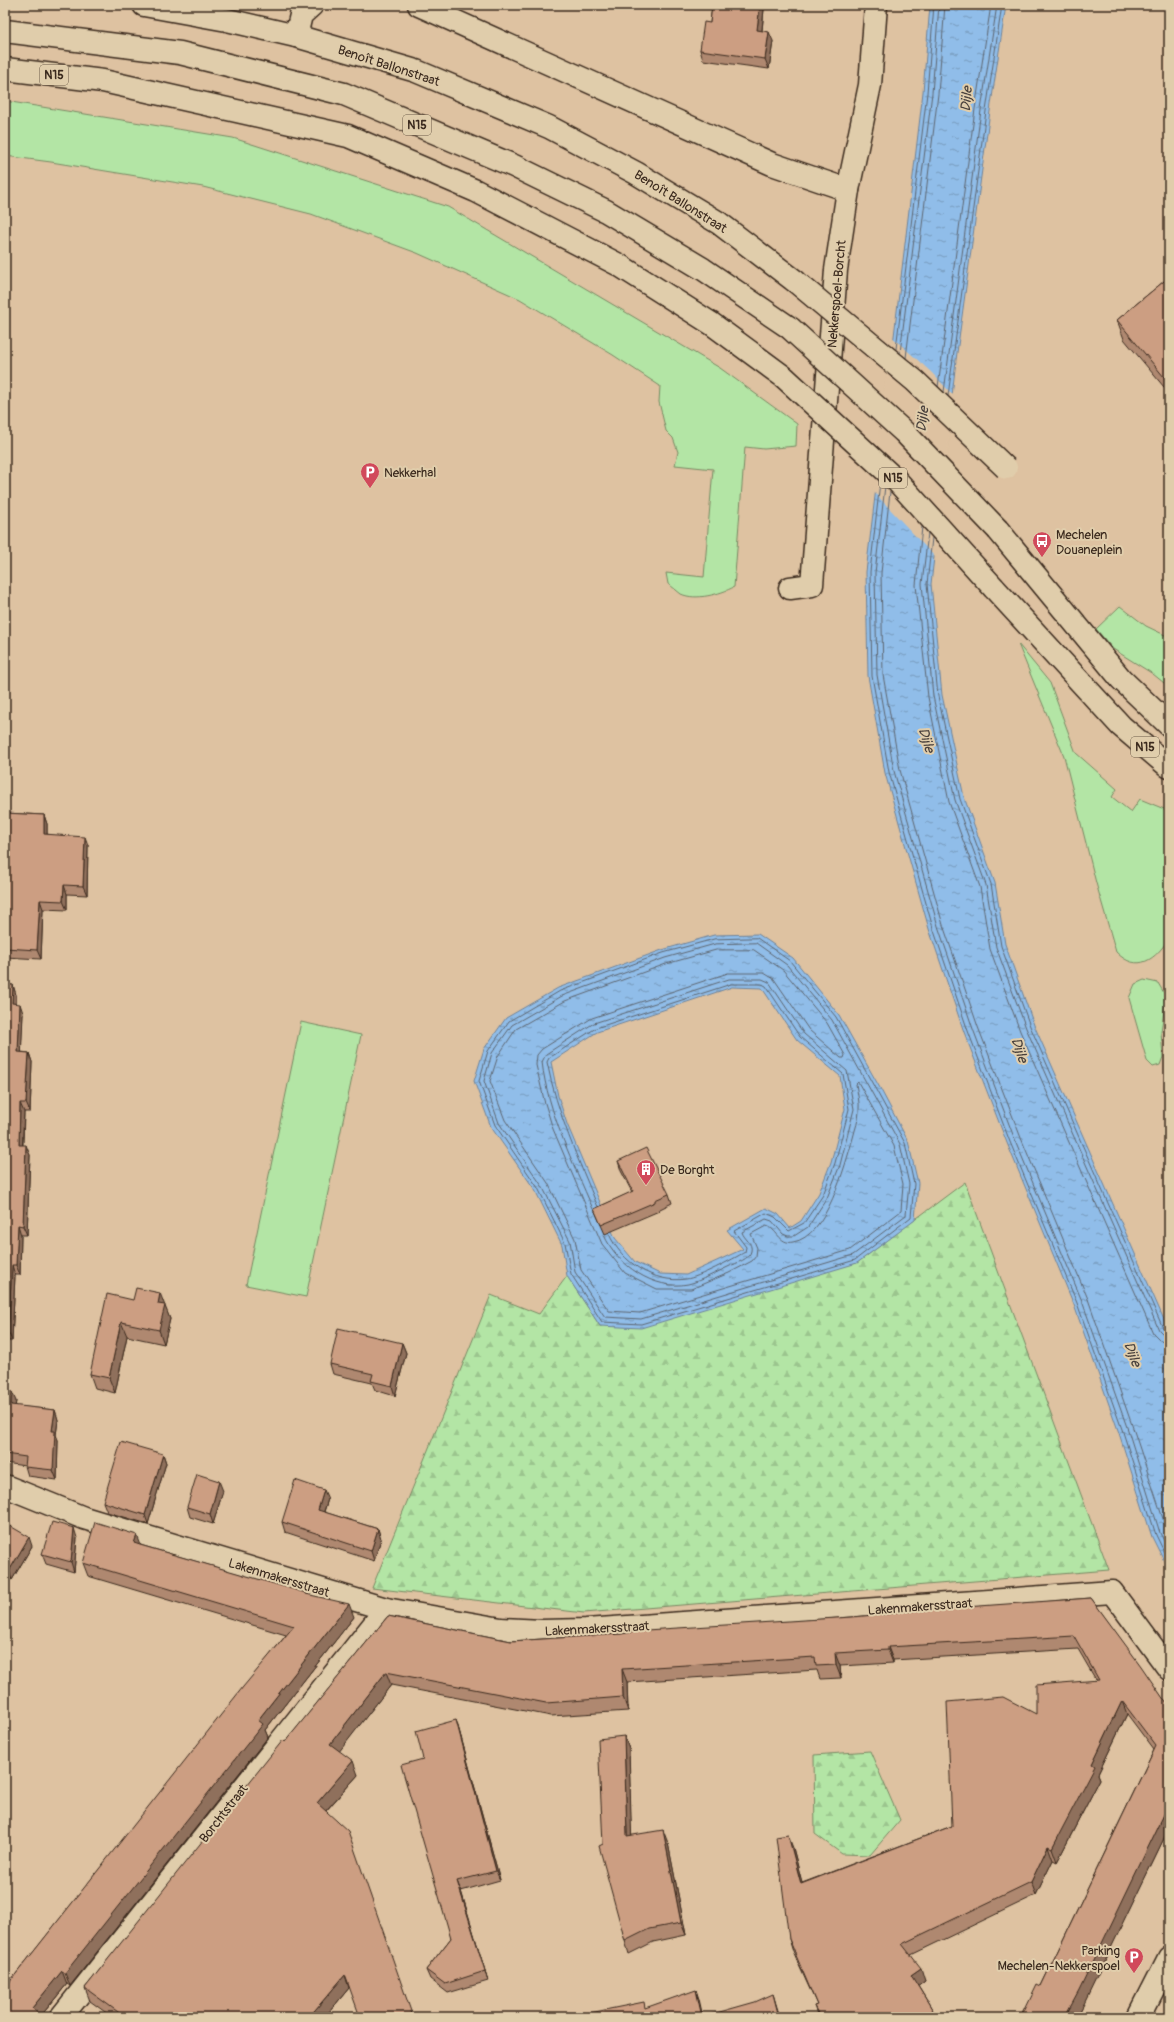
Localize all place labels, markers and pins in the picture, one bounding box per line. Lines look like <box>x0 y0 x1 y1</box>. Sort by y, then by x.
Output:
parking icon: Nekkerhal <box>359 461 381 489</box>
place label: Nekkerhal <box>384 465 436 481</box>
place label: Mechelen Douaneplein <box>1056 527 1122 558</box>
bus stop icon: Mechelen Douaneplein <box>1031 530 1053 558</box>
building icon: De Borght <box>635 1158 657 1186</box>
place label: De Borght <box>660 1162 715 1178</box>
place label: Parking Mechelen-Nekkerspoel <box>997 1943 1120 1974</box>
parking icon: Parking Mechelen-Nekkerspoel <box>1123 1946 1145 1974</box>

